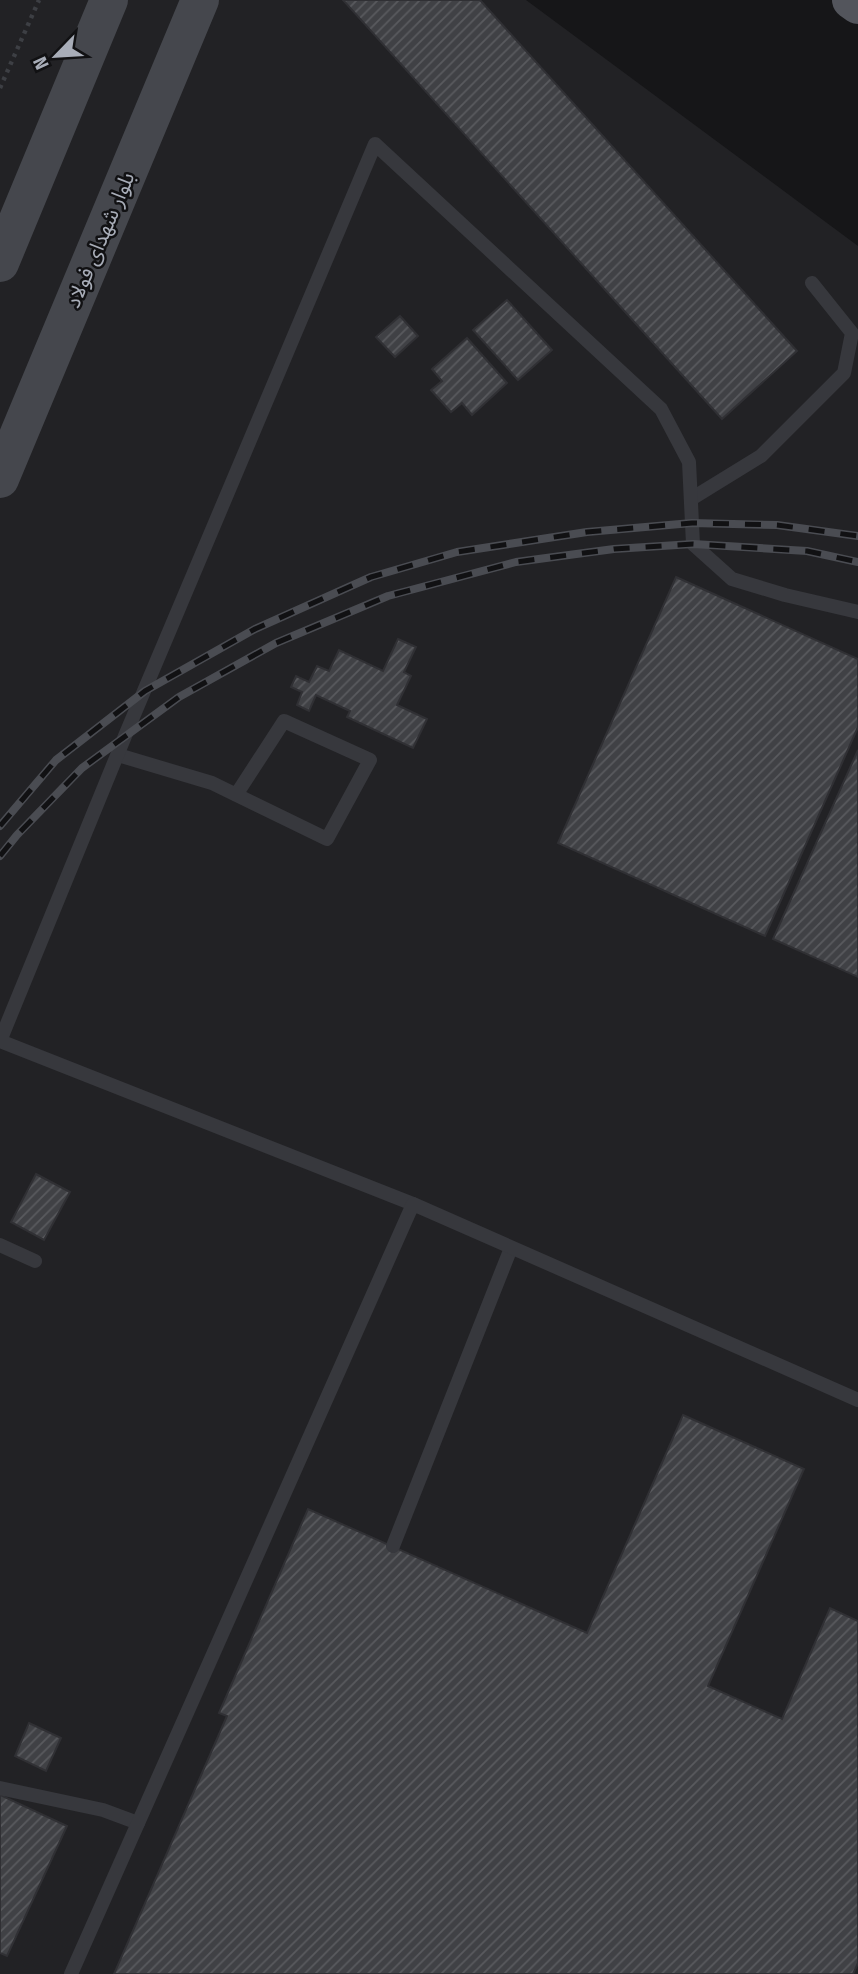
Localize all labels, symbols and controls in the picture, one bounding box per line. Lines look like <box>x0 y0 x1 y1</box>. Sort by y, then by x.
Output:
north arrow <box>21 21 91 91</box>
text: N <box>28 53 54 73</box>
street label: بلوار شهدای فولاد <box>60 168 140 312</box>

